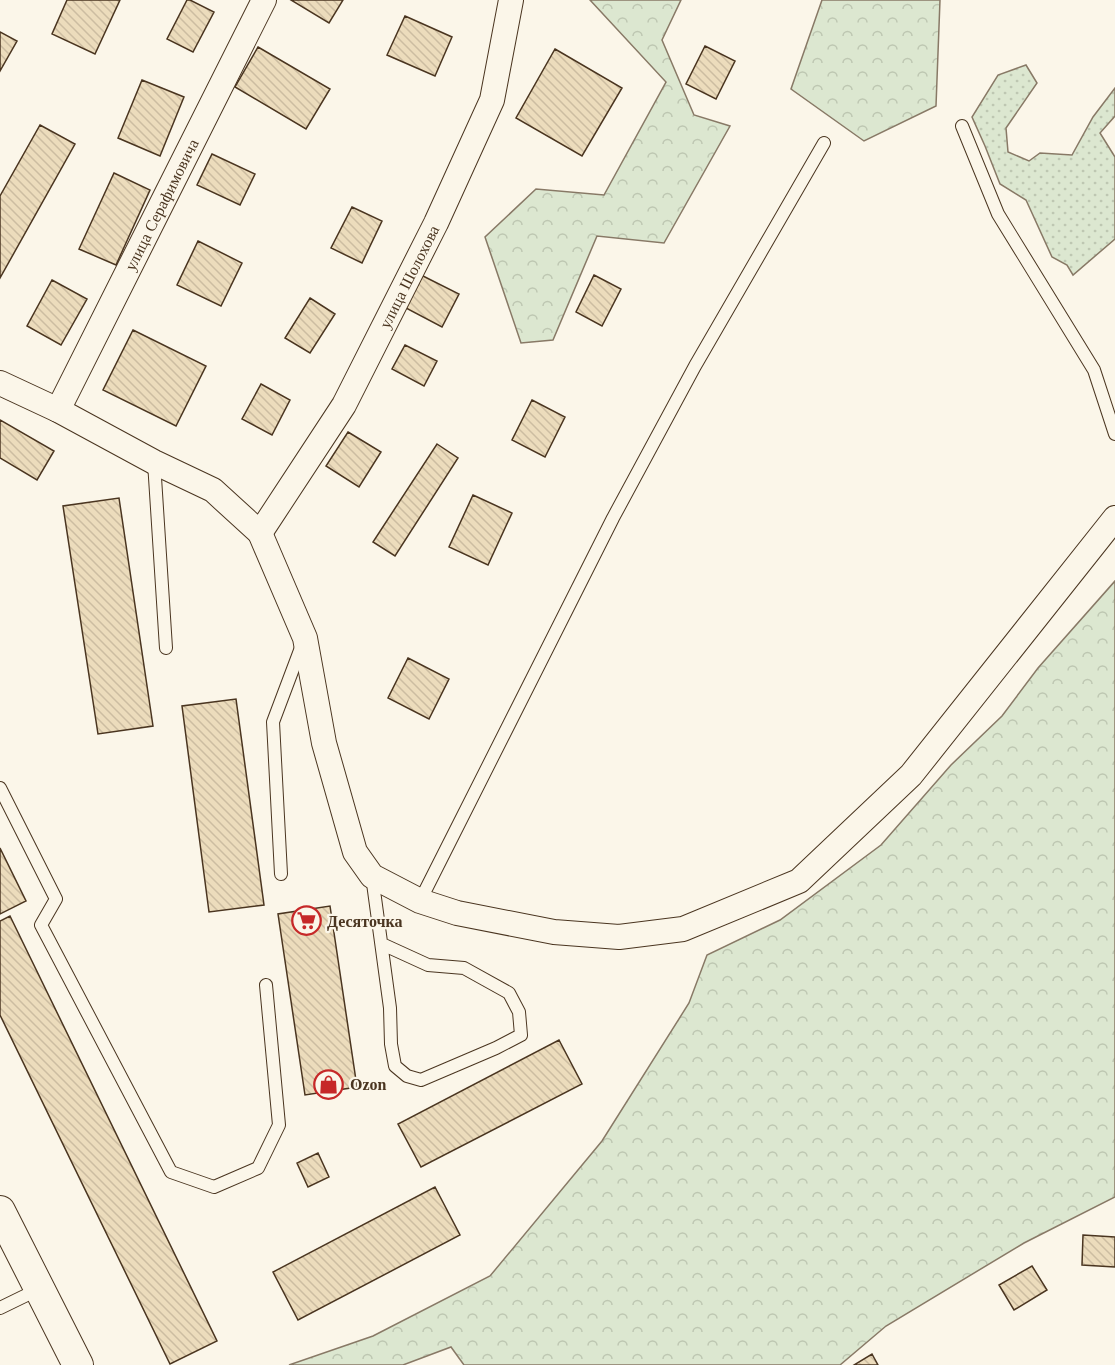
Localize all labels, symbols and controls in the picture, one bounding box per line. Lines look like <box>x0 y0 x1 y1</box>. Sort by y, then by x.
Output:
street label: улица Серафимовича <box>121 136 201 274</box>
street label: улица Шолохова <box>376 222 442 331</box>
supermarket icon: Десяточка <box>290 905 322 937</box>
place label: Десяточка <box>327 913 403 931</box>
shop icon: Ozon <box>313 1068 345 1100</box>
place label: Ozon <box>350 1076 387 1093</box>

